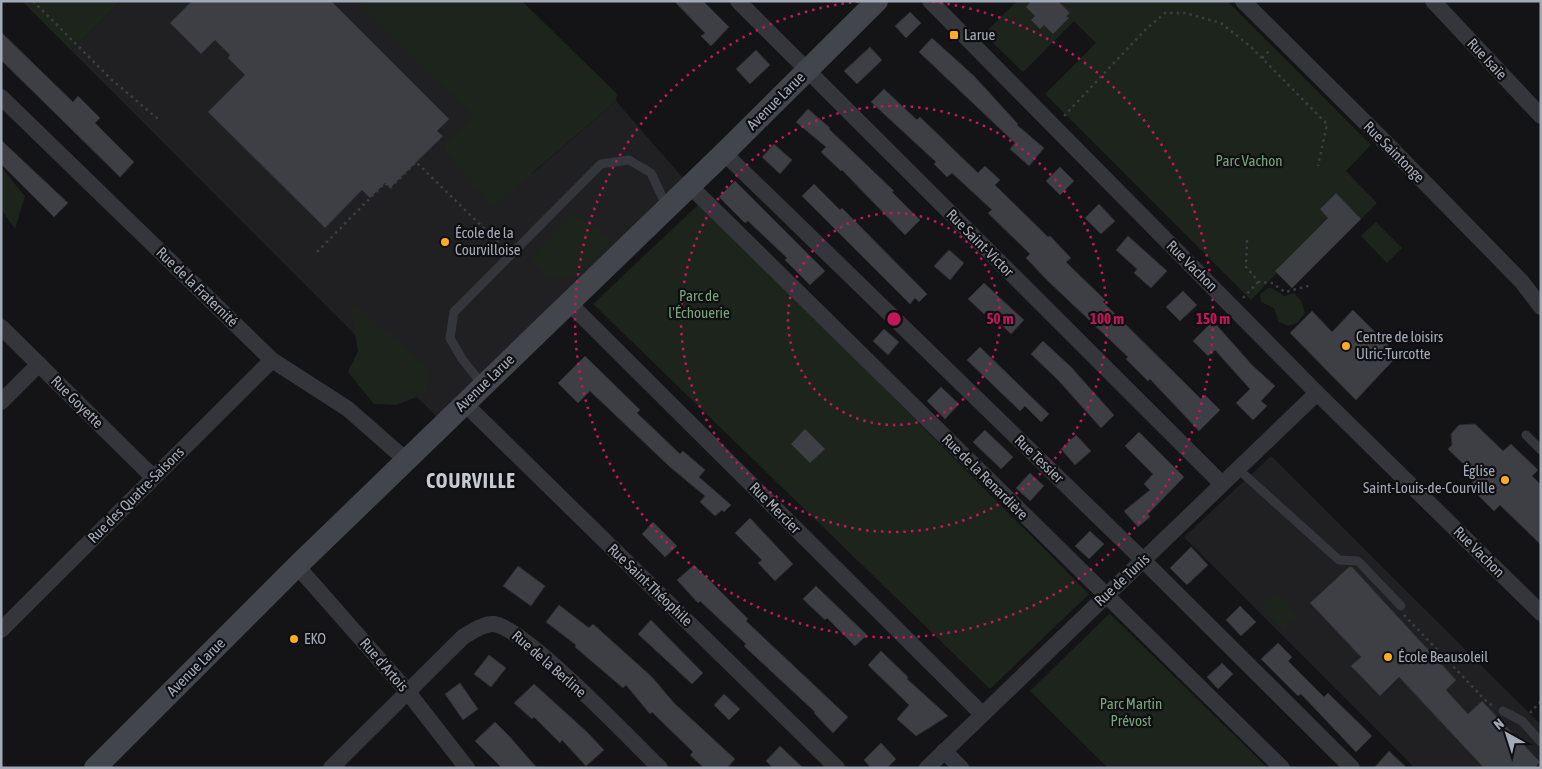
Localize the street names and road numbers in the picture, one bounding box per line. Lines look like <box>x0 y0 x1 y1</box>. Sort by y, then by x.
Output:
street label: Rue Isaïe <box>1464 35 1511 83</box>
street label: Avenue Larue <box>743 68 808 133</box>
street label: Rue Saintonge <box>1360 118 1428 186</box>
street label: Rue Saint-Victor <box>943 206 1018 280</box>
street label: Rue Vachon <box>1163 237 1221 295</box>
street label: Rue de la Fraternité <box>153 244 242 330</box>
street label: Avenue Larue <box>452 350 518 415</box>
street label: Rue Goyette <box>48 372 107 431</box>
street label: Rue de la Renardière <box>939 430 1032 523</box>
street label: Rue Tessier <box>1011 431 1068 486</box>
street label: Rue des Quatre-Saisons <box>84 443 187 546</box>
street label: Rue Mercier <box>746 479 805 537</box>
street label: Rue Vachon <box>1450 523 1508 581</box>
street label: Rue Saint-Théophile <box>605 540 696 629</box>
street label: Rue de Tunis <box>1091 550 1153 609</box>
street label: Rue de la Berline <box>509 627 590 700</box>
street label: Avenue Larue <box>163 634 228 699</box>
street label: Rue d'Artois <box>357 635 412 695</box>

